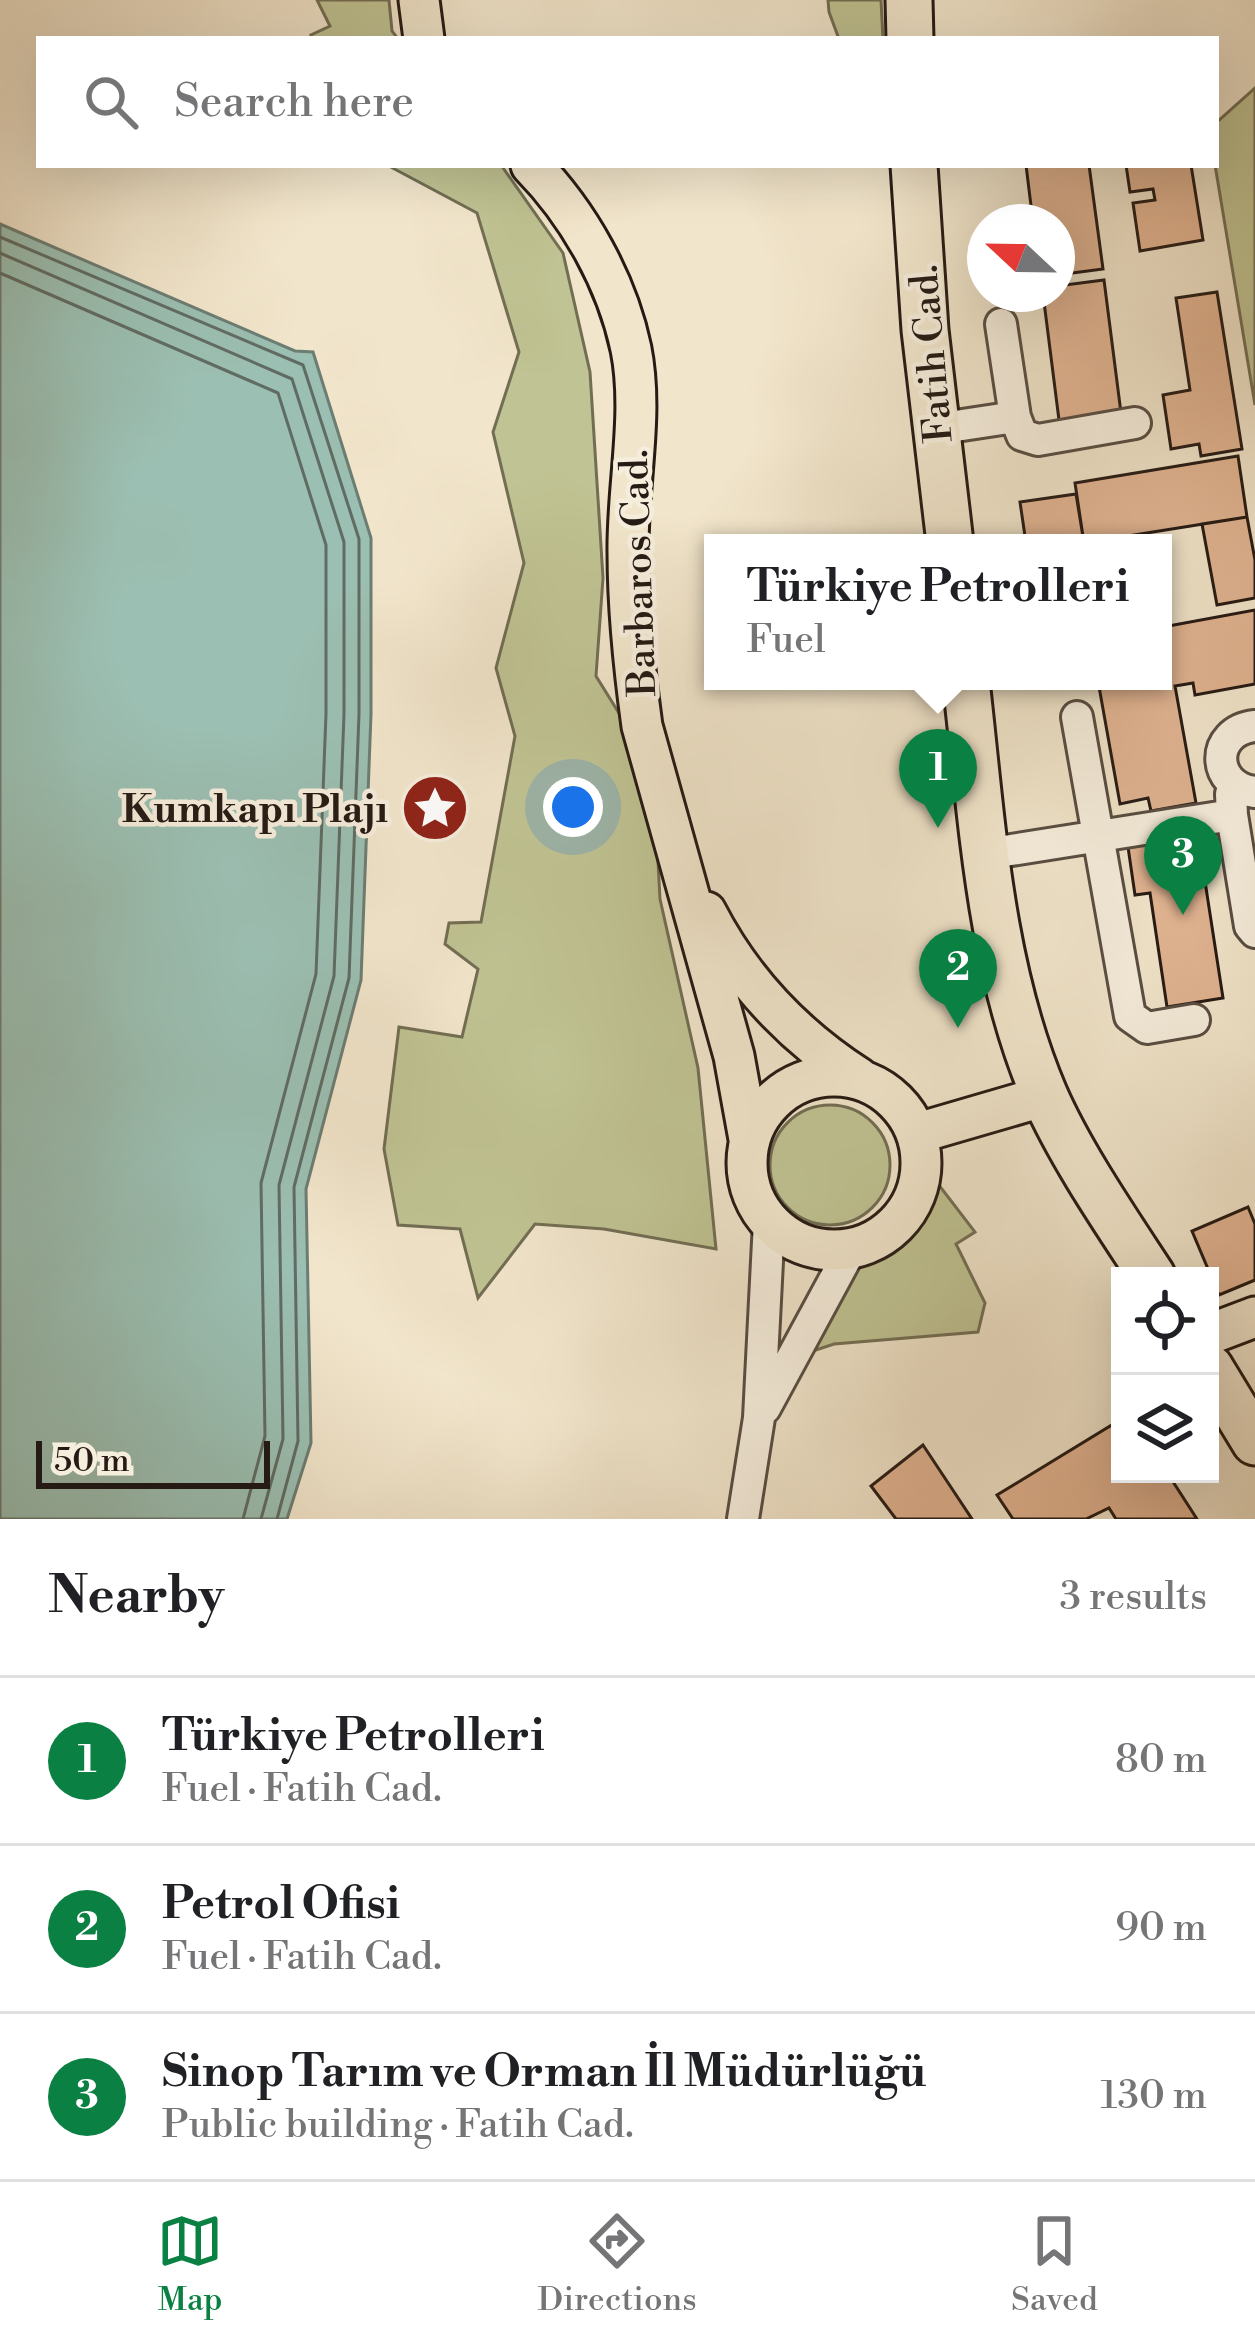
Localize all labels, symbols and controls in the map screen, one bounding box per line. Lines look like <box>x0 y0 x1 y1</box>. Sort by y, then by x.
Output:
search box <box>36 36 1219 168</box>
icon: search <box>78 69 144 135</box>
text: Search here <box>174 74 414 131</box>
north arrow <box>967 204 1075 312</box>
street label: Fatih Cad. <box>900 263 965 445</box>
street label: Barbaros Cad. <box>611 449 668 698</box>
popup <box>704 534 1172 690</box>
text: Türkiye Petrolleri <box>747 559 1129 616</box>
text: Fuel <box>747 616 826 665</box>
pin: 1 <box>899 729 977 828</box>
place icon: Kumkapı Plajı <box>400 773 470 843</box>
your location <box>543 777 603 837</box>
place label: Kumkapı Plajı <box>122 786 388 835</box>
pin: 3 <box>1144 816 1222 915</box>
pin: 2 <box>919 929 997 1028</box>
map controls <box>1111 1267 1219 1483</box>
button: locate <box>1111 1267 1219 1375</box>
button: layers <box>1111 1375 1219 1483</box>
scale bar <box>36 1435 270 1488</box>
text: 50 m <box>54 1441 130 1482</box>
text: Nearby <box>48 1565 224 1629</box>
text: 3 results <box>1059 1573 1207 1622</box>
text: Türkiye Petrolleri <box>162 1708 545 1765</box>
text: 1 <box>78 1736 96 1785</box>
text: 80 m <box>1115 1736 1207 1785</box>
text: Fuel · Fatih Cad. <box>162 1765 442 1814</box>
text: Petrol Ofisi <box>162 1876 400 1933</box>
text: 2 <box>75 1904 99 1953</box>
text: 90 m <box>1115 1904 1207 1953</box>
text: Fuel · Fatih Cad. <box>162 1933 442 1982</box>
text: Sinop Tarım ve Orman İl Müdürlüğü <box>162 2044 926 2101</box>
text: 3 <box>75 2072 99 2121</box>
text: 130 m <box>1101 2072 1207 2121</box>
text: Public building · Fatih Cad. <box>162 2101 634 2150</box>
tab: Map <box>157 2208 223 2321</box>
tab: Directions <box>538 2208 697 2321</box>
tab: Saved <box>1011 2208 1098 2321</box>

